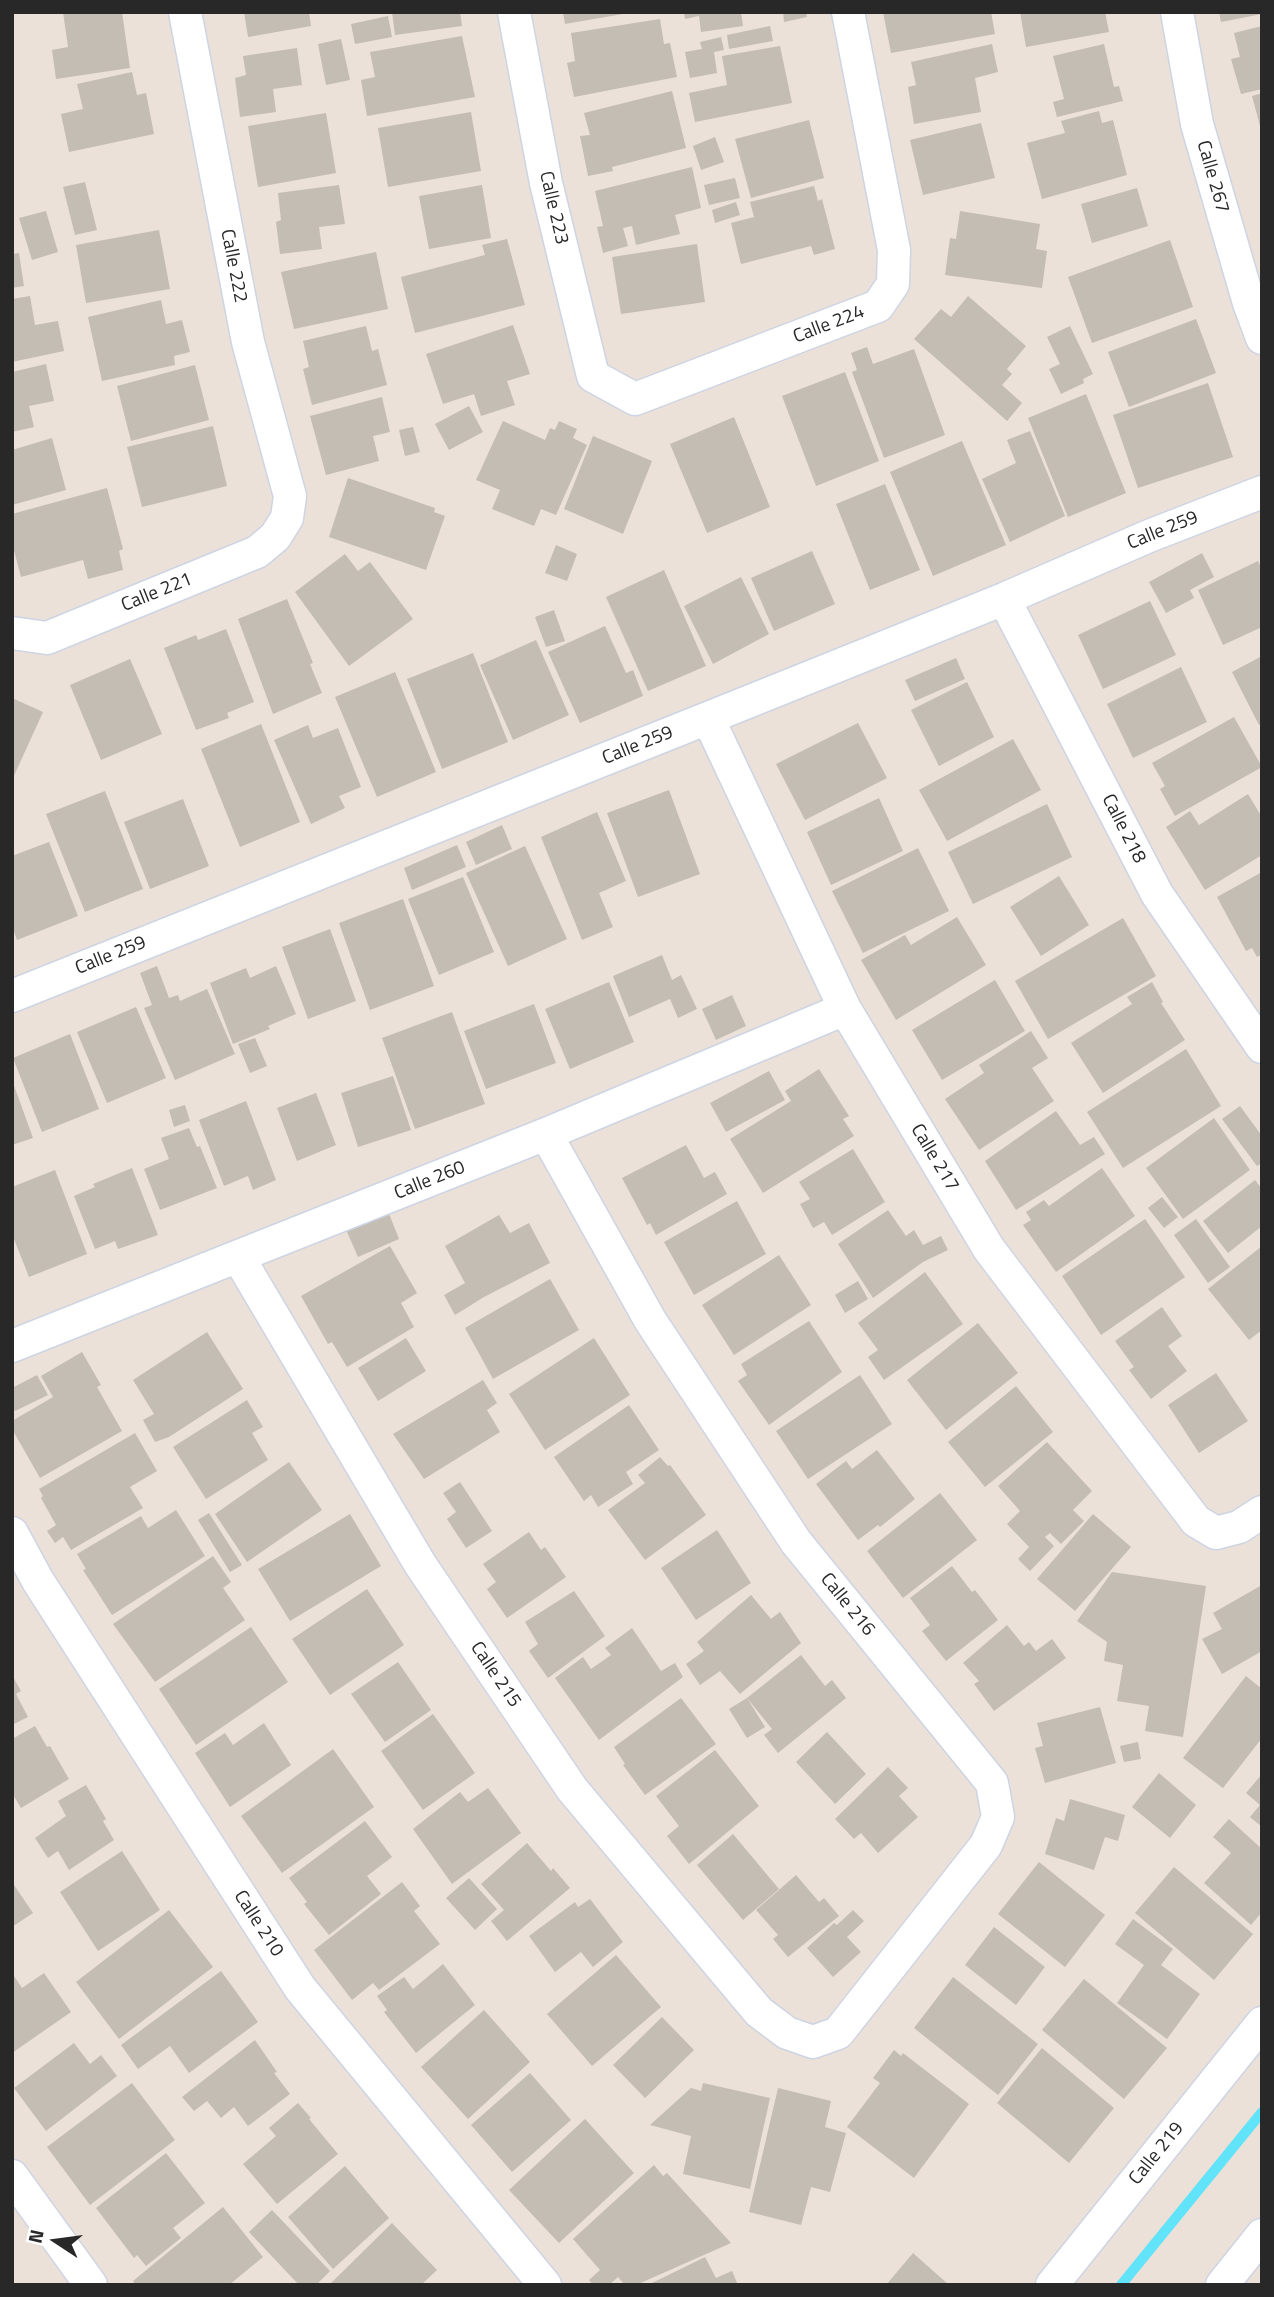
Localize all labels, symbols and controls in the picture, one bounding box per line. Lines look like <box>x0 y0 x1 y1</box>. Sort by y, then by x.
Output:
street label: Calle 267 <box>1191 138 1233 216</box>
street label: Calle 223 <box>534 169 572 247</box>
street label: Calle 222 <box>215 227 251 305</box>
street label: Calle 224 <box>790 301 868 349</box>
street label: Calle 259 <box>1124 507 1202 555</box>
street label: Calle 221 <box>118 569 196 617</box>
street label: Calle 259 <box>599 722 677 770</box>
street label: Calle 218 <box>1096 791 1150 867</box>
street label: Calle 259 <box>72 932 150 980</box>
street label: Calle 217 <box>905 1120 963 1196</box>
street label: Calle 260 <box>391 1157 469 1205</box>
street label: Calle 216 <box>815 1569 879 1641</box>
street label: Calle 215 <box>465 1638 525 1712</box>
street label: Calle 210 <box>228 1887 288 1961</box>
street label: Calle 219 <box>1125 2118 1189 2190</box>
north arrow <box>21 2206 91 2276</box>
text: N <box>19 2226 51 2246</box>

